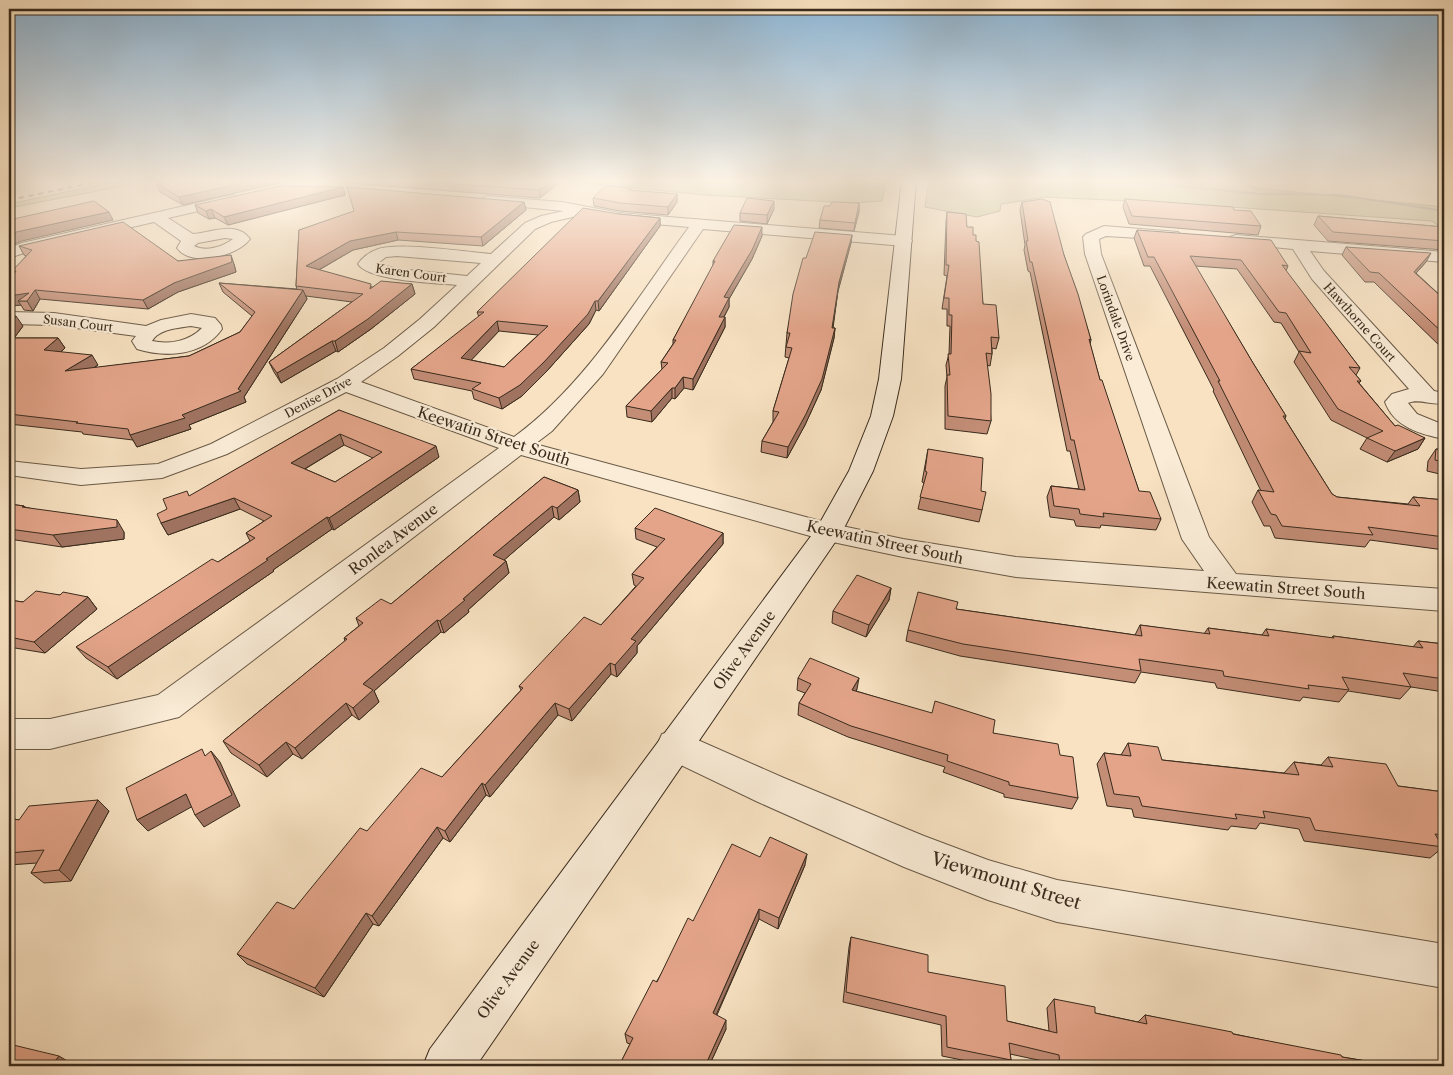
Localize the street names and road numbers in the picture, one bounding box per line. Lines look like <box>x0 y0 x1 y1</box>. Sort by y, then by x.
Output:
street label: Karen Court <box>375 261 448 285</box>
street label: Lorindale Drive <box>1094 273 1138 363</box>
street label: Hawthorne Court <box>1321 279 1400 365</box>
street label: Susan Court <box>42 311 114 335</box>
street label: Denise Drive <box>282 373 354 421</box>
street label: Keewatin Street South <box>415 402 573 470</box>
street label: Ronlea Avenue <box>345 499 441 579</box>
street label: Keewatin Street South <box>805 516 966 568</box>
street label: Keewatin Street South <box>1206 573 1367 603</box>
street label: Olive Avenue <box>709 606 779 694</box>
street label: Viewmount Street <box>927 847 1084 914</box>
street label: Olive Avenue <box>473 935 543 1023</box>

